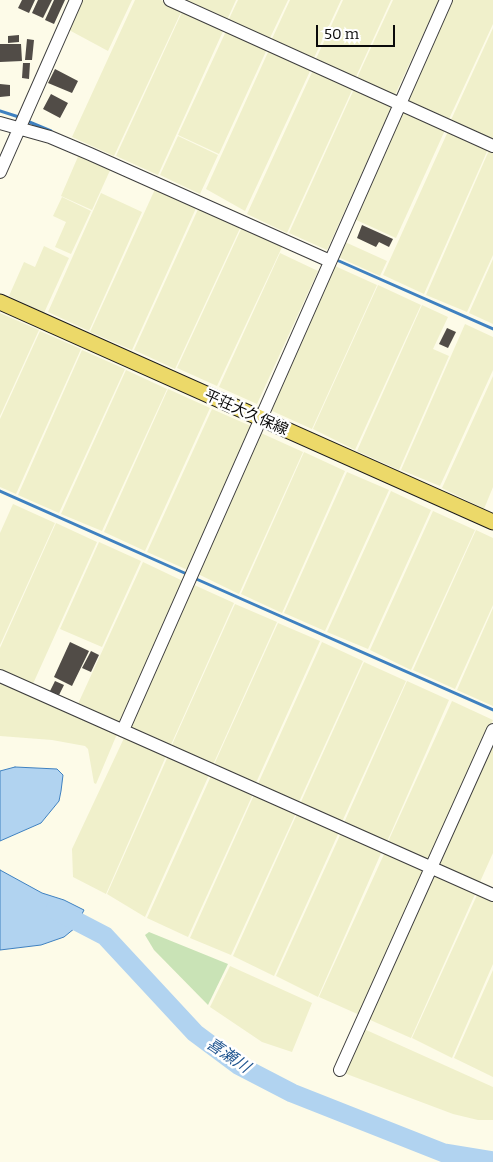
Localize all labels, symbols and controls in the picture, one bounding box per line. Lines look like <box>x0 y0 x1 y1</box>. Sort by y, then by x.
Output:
scale bar <box>318 15 397 47</box>
text: 50 m <box>324 25 359 43</box>
street label: 平荘大久保線 <box>201 386 291 440</box>
water label: 喜瀬川 <box>203 1035 253 1077</box>

